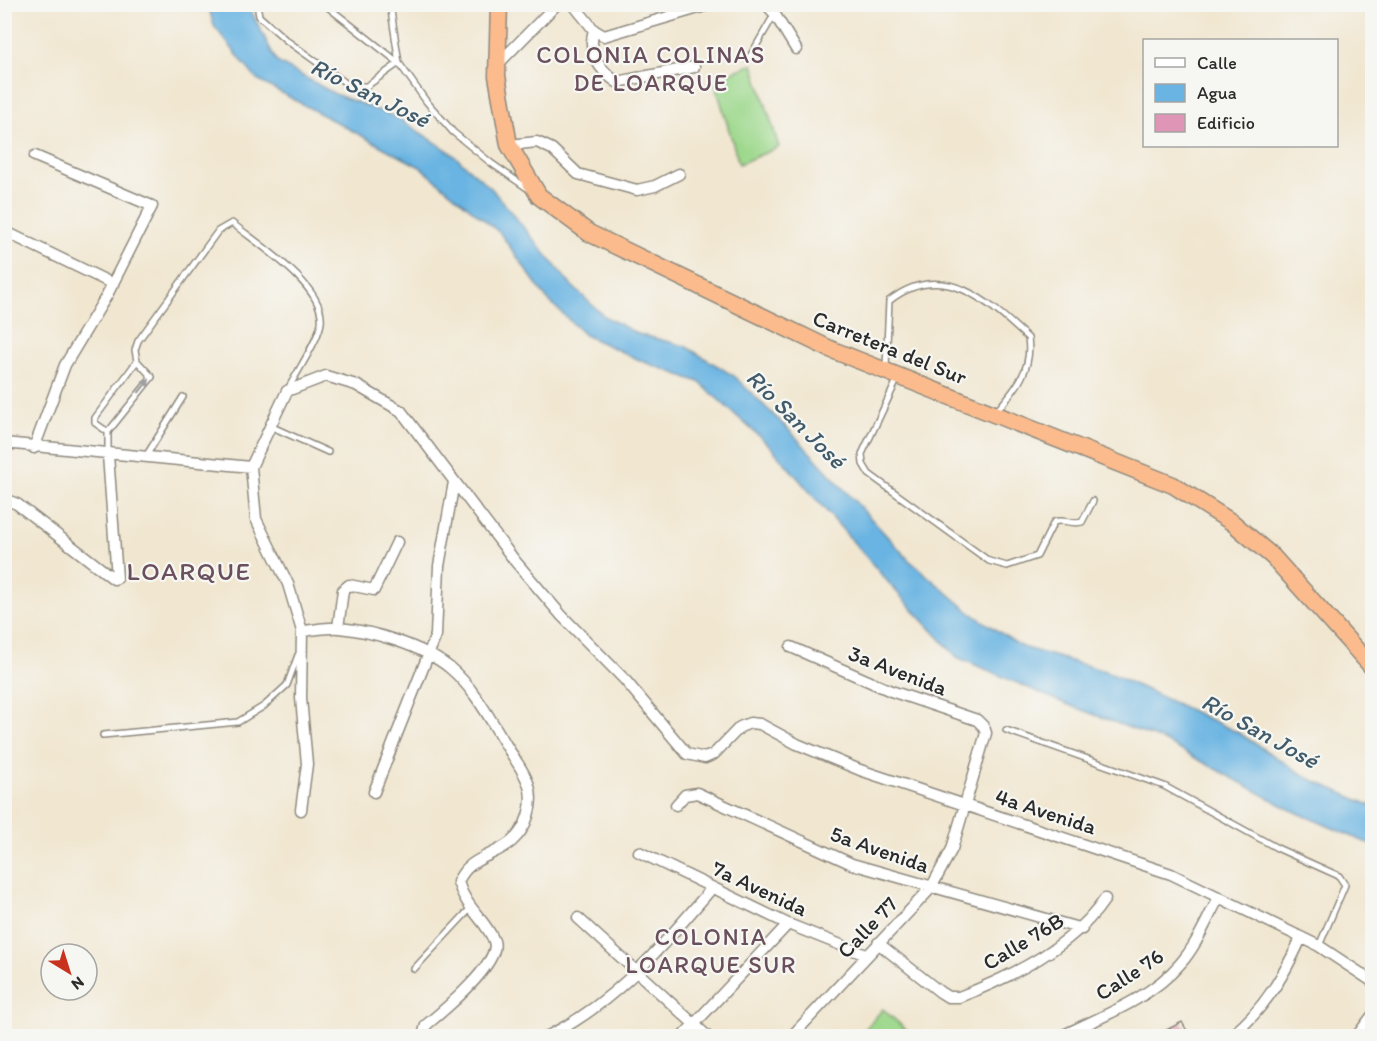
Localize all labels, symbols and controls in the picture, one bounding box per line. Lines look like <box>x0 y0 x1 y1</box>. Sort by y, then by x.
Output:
legend <box>1143 39 1338 147</box>
district label: COLONIA COLINAS DE LOARQUE <box>536 40 766 97</box>
water label: Río San José <box>306 51 436 134</box>
text: Calle <box>1197 52 1237 74</box>
text: Agua <box>1197 82 1237 104</box>
text: Edificio <box>1197 112 1255 134</box>
street label: Carretera del Sur <box>809 304 971 391</box>
water label: Río San José <box>741 363 853 475</box>
one-way arrow <box>138 378 151 394</box>
district label: LOARQUE <box>127 555 251 587</box>
street label: 3a Avenida <box>845 639 951 702</box>
water label: Río San José <box>1197 687 1325 775</box>
street label: 4a Avenida <box>992 782 1100 841</box>
street label: 5a Avenida <box>827 820 933 879</box>
street label: 7a Avenida <box>708 855 812 923</box>
street label: Calle 77 <box>831 891 903 964</box>
street label: Calle 76B <box>978 907 1069 976</box>
district label: COLONIA LOARQUE SUR <box>625 922 797 979</box>
north arrow <box>39 942 99 1002</box>
street label: Calle 76 <box>1090 942 1169 1006</box>
text: N <box>68 973 88 994</box>

